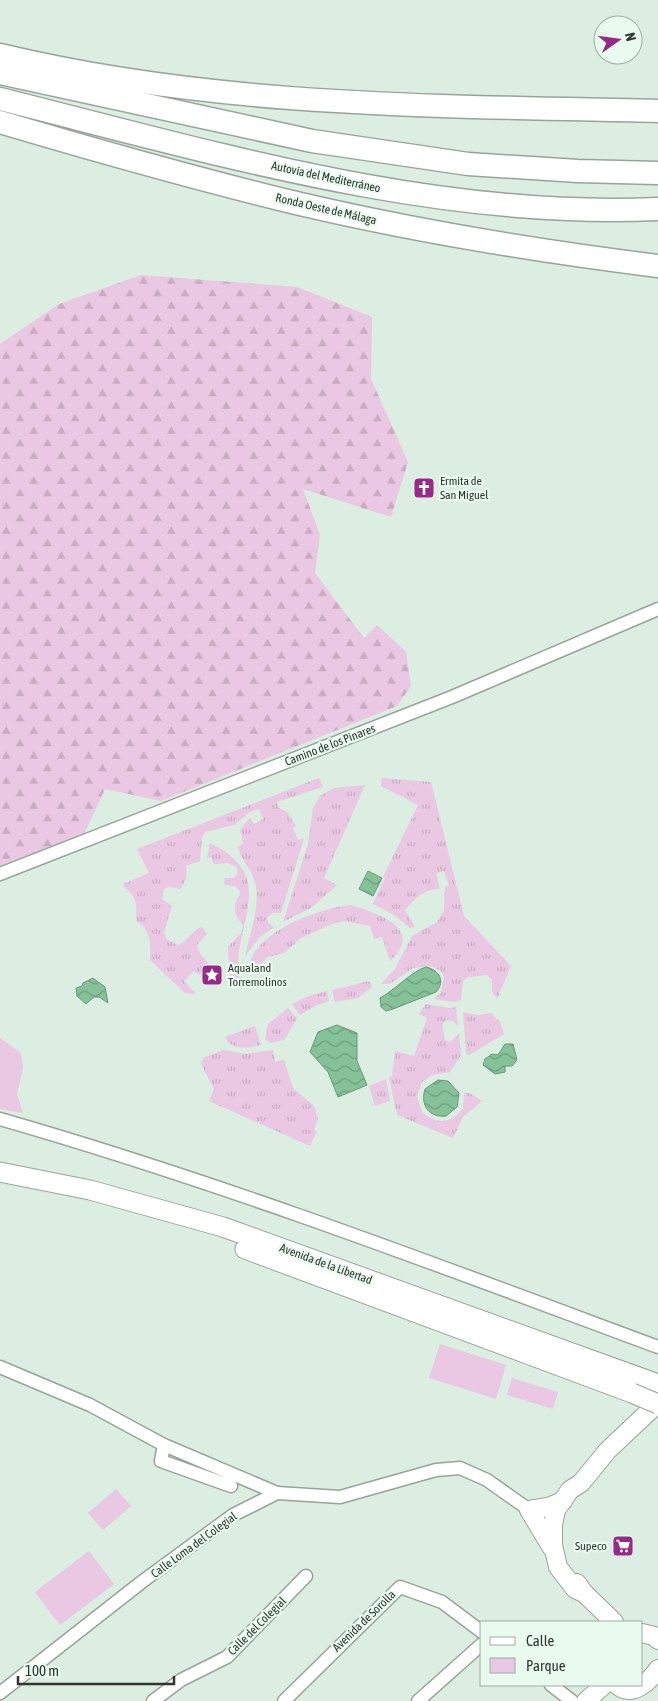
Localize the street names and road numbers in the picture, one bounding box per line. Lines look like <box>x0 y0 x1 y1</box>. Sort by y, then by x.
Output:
street label: Autovía del Mediterráneo <box>270 159 382 195</box>
street label: Ronda Oeste de Málaga <box>274 191 378 227</box>
street label: Camino de los Pinares <box>283 721 377 769</box>
street label: Avenida de la Libertad <box>278 1241 374 1287</box>
street label: Calle Loma del Colegial <box>148 1509 240 1581</box>
street label: Avenida de Sorolla <box>330 1587 398 1655</box>
street label: Calle del Colegial <box>225 1593 290 1658</box>

